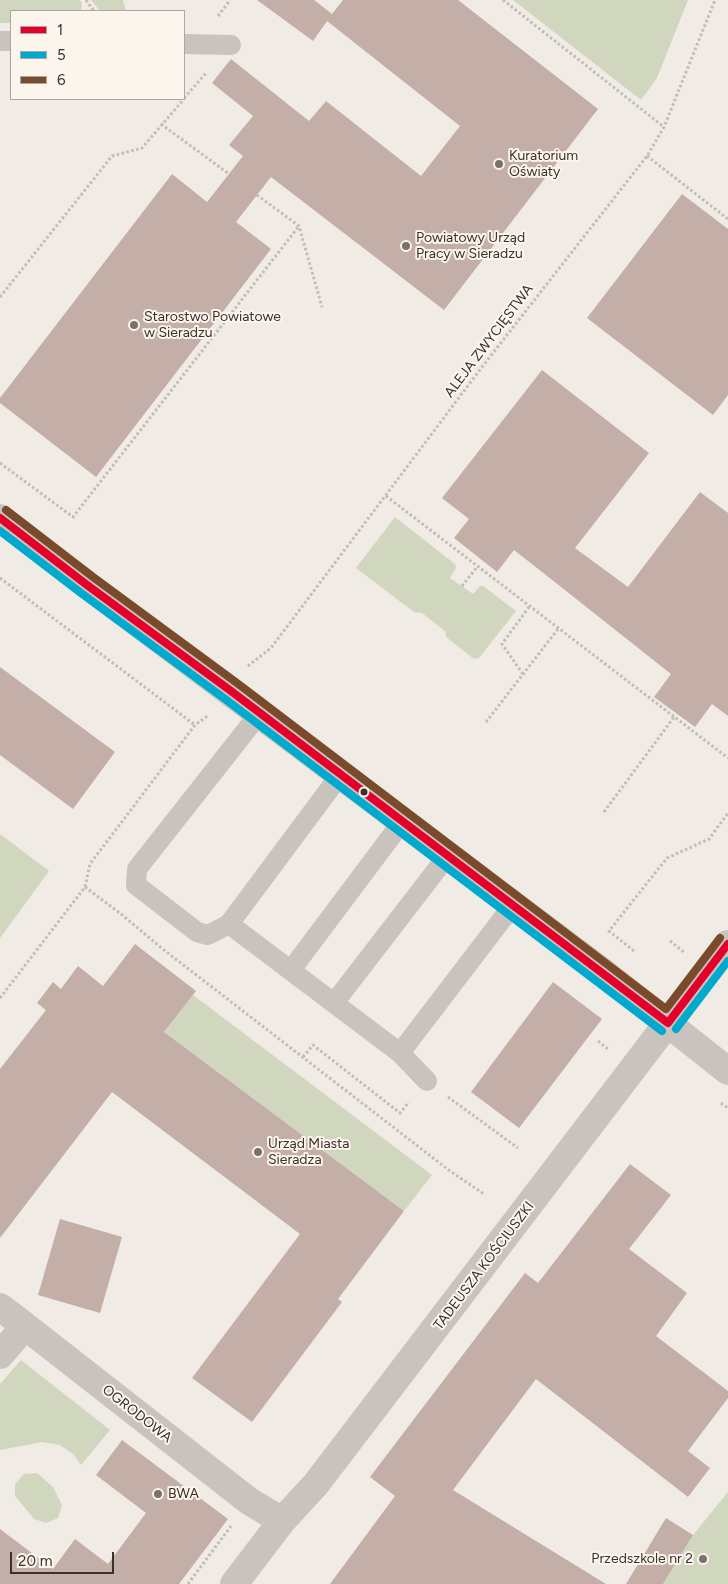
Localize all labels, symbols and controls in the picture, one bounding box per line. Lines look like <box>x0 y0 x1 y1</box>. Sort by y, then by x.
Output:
legend <box>10 10 185 100</box>
text: 1 <box>57 21 63 39</box>
text: 5 <box>57 46 66 64</box>
text: 6 <box>57 71 66 89</box>
place label: Kuratorium Oświaty <box>509 148 578 180</box>
marker: Kuratorium Oświaty <box>493 158 505 170</box>
place label: Powiatowy Urząd Pracy w Sieradzu <box>416 230 525 262</box>
marker: Powiatowy Urząd Pracy w Sieradzu <box>400 240 412 252</box>
street label: ALEJA ZWYCIĘSTWA <box>441 281 537 401</box>
place label: Starostwo Powiatowe w Sieradzu <box>144 309 281 342</box>
marker: Starostwo Powiatowe w Sieradzu <box>128 319 140 331</box>
unlabelled marker <box>359 787 369 797</box>
place label: Urząd Miasta Sieradza <box>268 1136 349 1168</box>
marker: Urząd Miasta Sieradza <box>252 1146 264 1158</box>
street label: TADEUSZA KOŚCIUSZKI <box>430 1199 538 1333</box>
street label: OGRODOWA <box>99 1382 175 1446</box>
place label: BWA <box>168 1486 199 1502</box>
marker: BWA <box>152 1488 164 1500</box>
scale bar <box>12 1542 116 1574</box>
place label: Przedszkole nr 2 <box>591 1551 693 1567</box>
text: 20 m <box>18 1552 52 1570</box>
marker: Przedszkole nr 2 <box>697 1553 709 1565</box>

